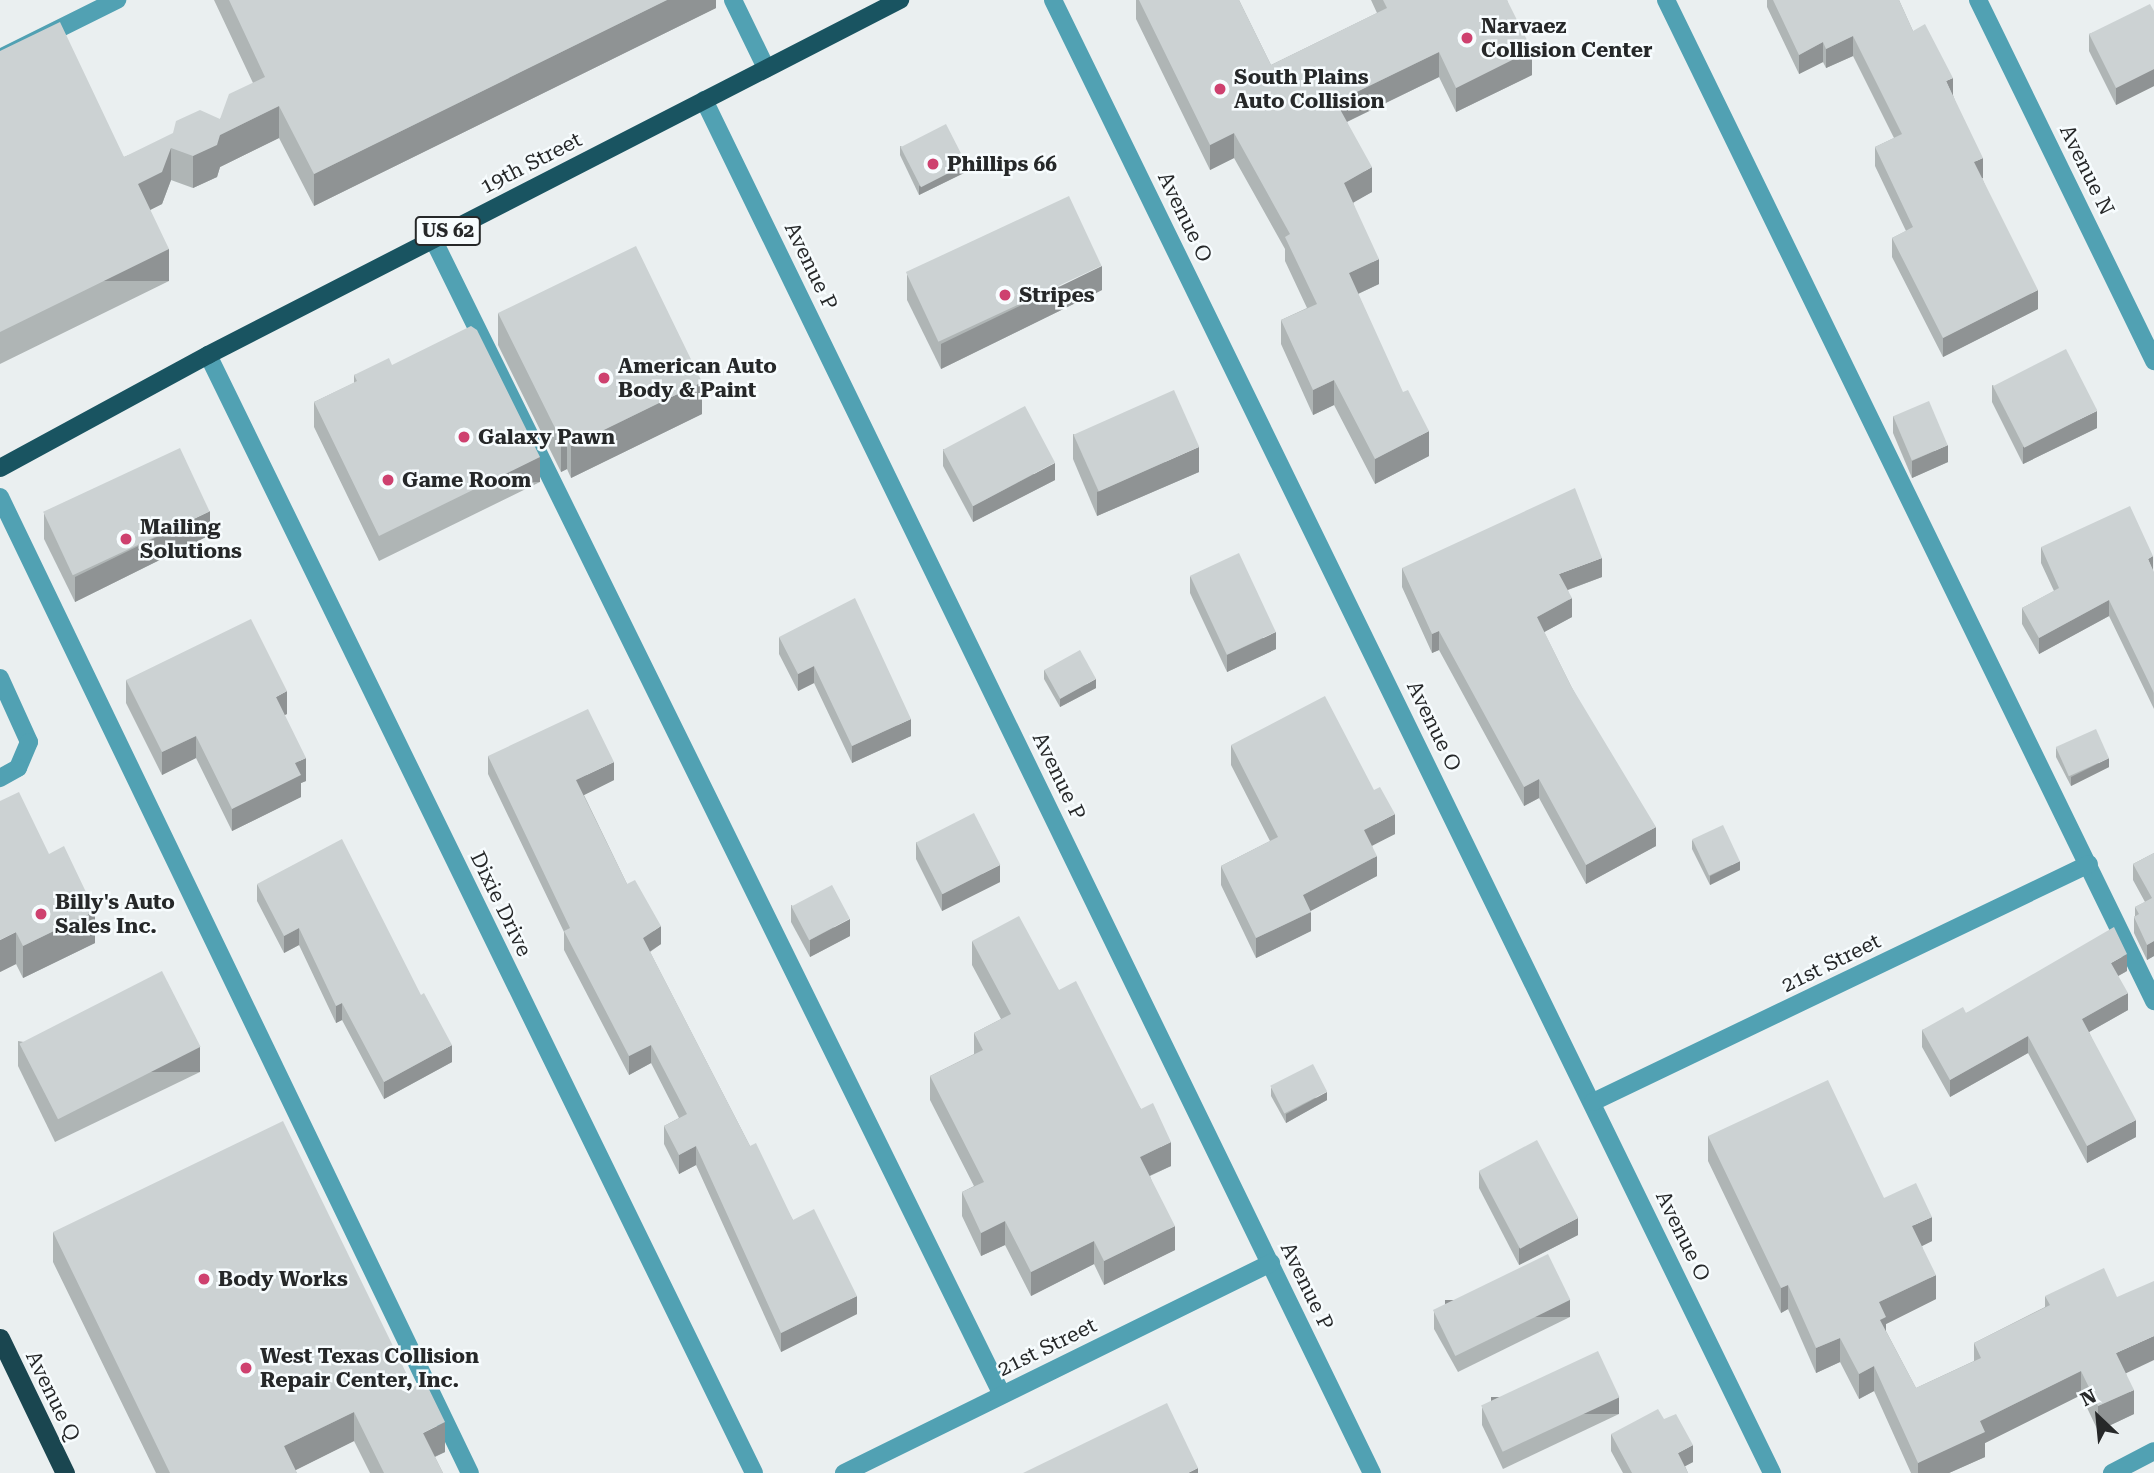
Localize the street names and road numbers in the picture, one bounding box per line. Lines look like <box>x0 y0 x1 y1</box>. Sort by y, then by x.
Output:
street label: Avenue N <box>2054 121 2120 219</box>
street label: 19th Street <box>476 127 586 199</box>
street label: Avenue O <box>1152 168 1218 266</box>
road number: US 62 <box>415 216 481 246</box>
street label: Avenue P <box>779 218 843 314</box>
street label: Avenue O <box>1401 677 1467 775</box>
street label: Avenue P <box>1027 728 1091 824</box>
street label: Dixie Drive <box>465 847 537 961</box>
street label: 21st Street <box>1777 928 1885 998</box>
street label: Avenue O <box>1650 1187 1716 1285</box>
street label: Avenue P <box>1275 1238 1339 1334</box>
street label: 21st Street <box>993 1312 1101 1382</box>
street label: Avenue Q <box>20 1347 86 1445</box>

